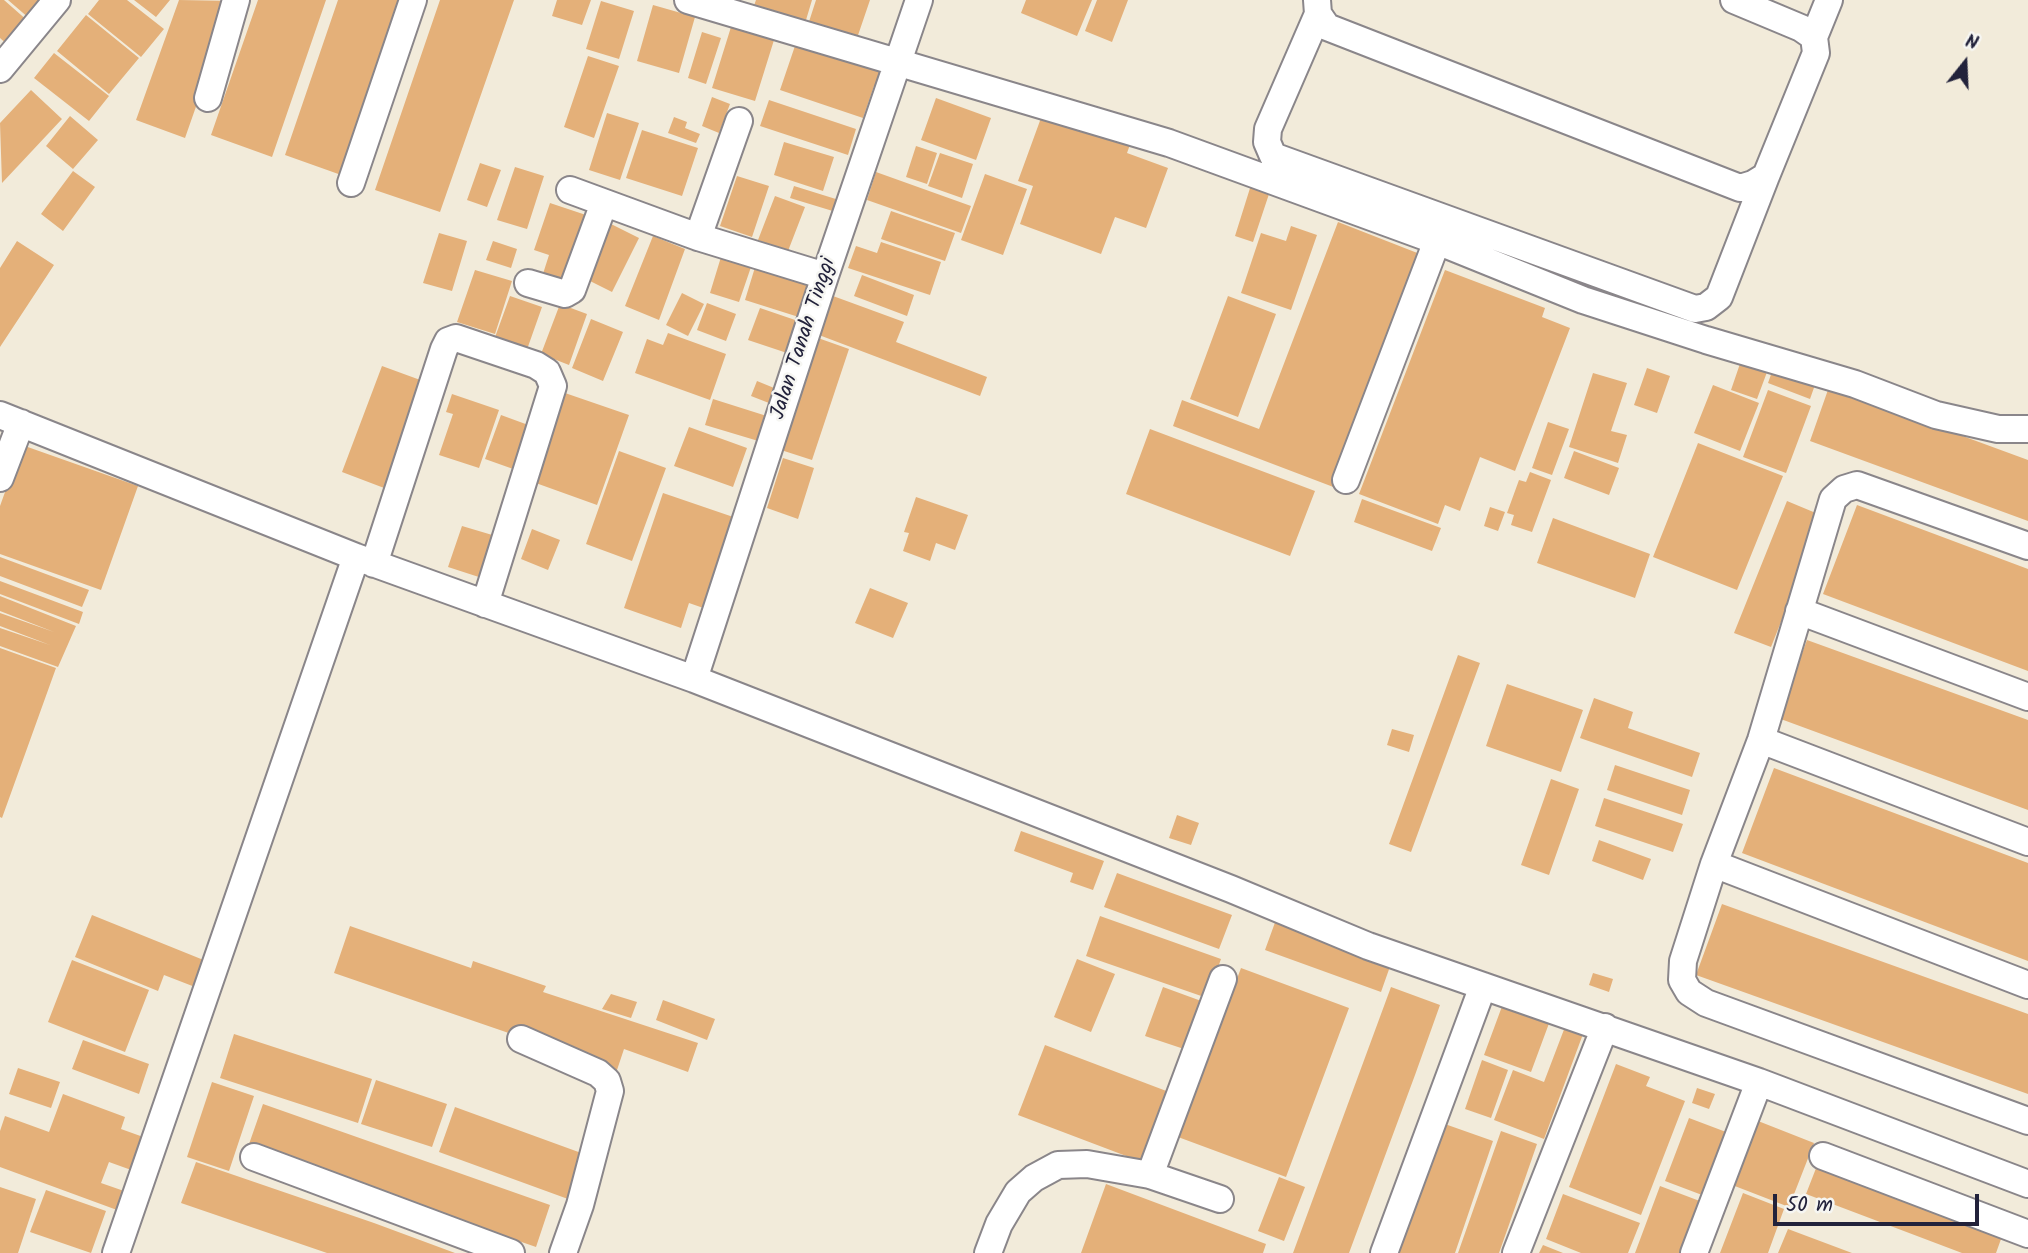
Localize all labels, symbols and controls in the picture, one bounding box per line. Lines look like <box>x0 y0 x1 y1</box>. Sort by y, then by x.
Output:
text: N <box>1961 27 1982 59</box>
north arrow <box>1930 28 2000 98</box>
street label: Jalan Tanah Tinggi <box>767 255 843 423</box>
scale bar <box>1776 1180 1982 1224</box>
text: 50 m <box>1786 1189 1833 1222</box>

